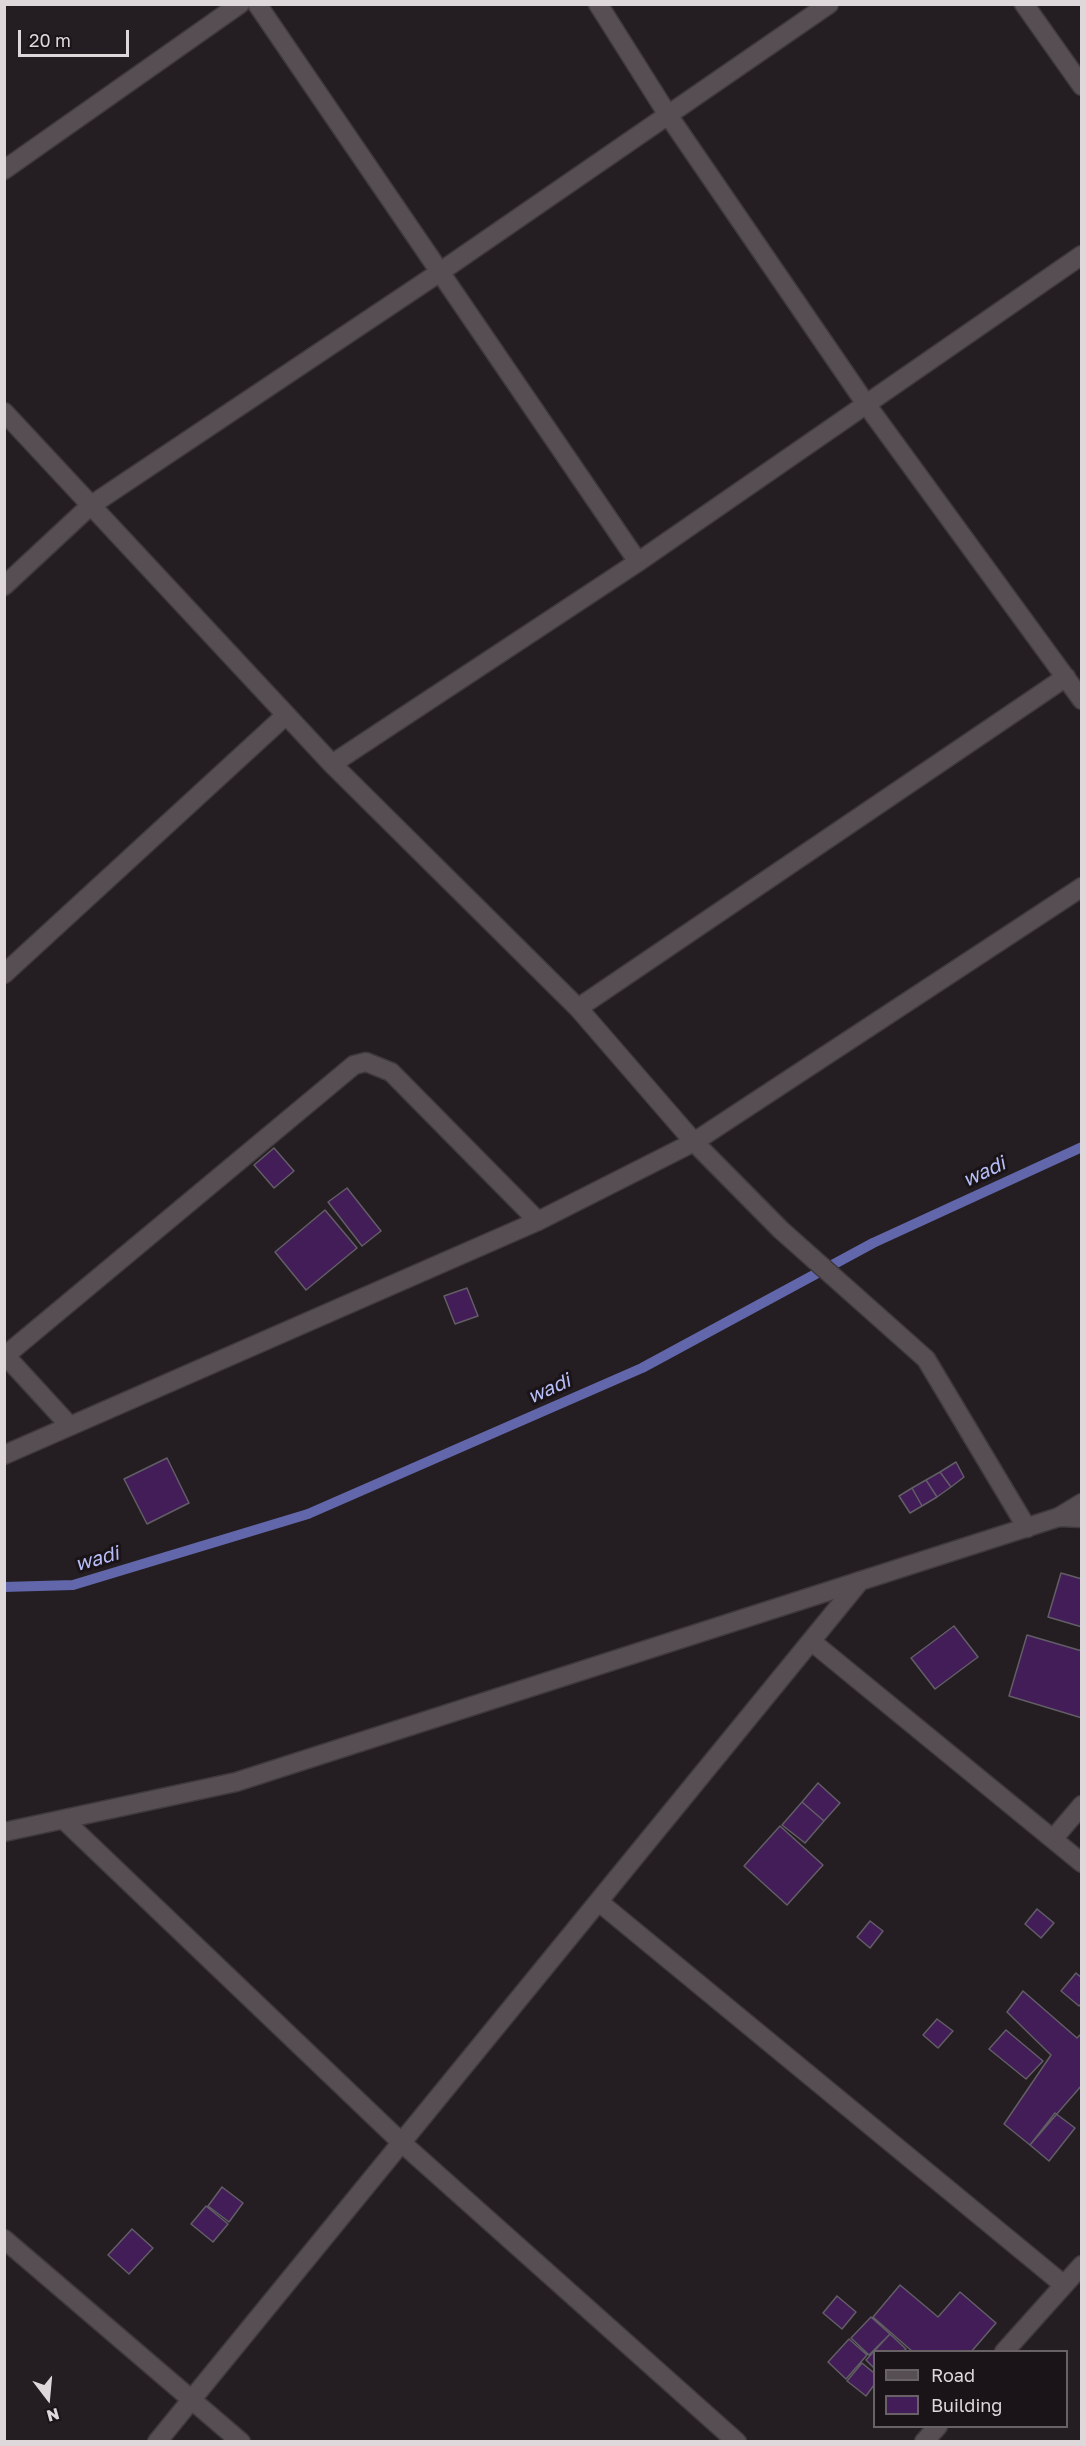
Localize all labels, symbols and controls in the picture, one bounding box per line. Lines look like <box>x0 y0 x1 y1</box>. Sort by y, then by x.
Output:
scale bar <box>21 18 132 56</box>
text: 20 m <box>29 29 71 51</box>
water label: wadi <box>959 1152 1009 1192</box>
water label: wadi <box>524 1369 574 1409</box>
water label: wadi <box>72 1541 122 1577</box>
legend <box>873 2350 1068 2428</box>
text: Road <box>931 2364 975 2386</box>
north arrow <box>18 2368 78 2428</box>
text: Building <box>931 2394 1002 2416</box>
text: N <box>44 2404 62 2427</box>

